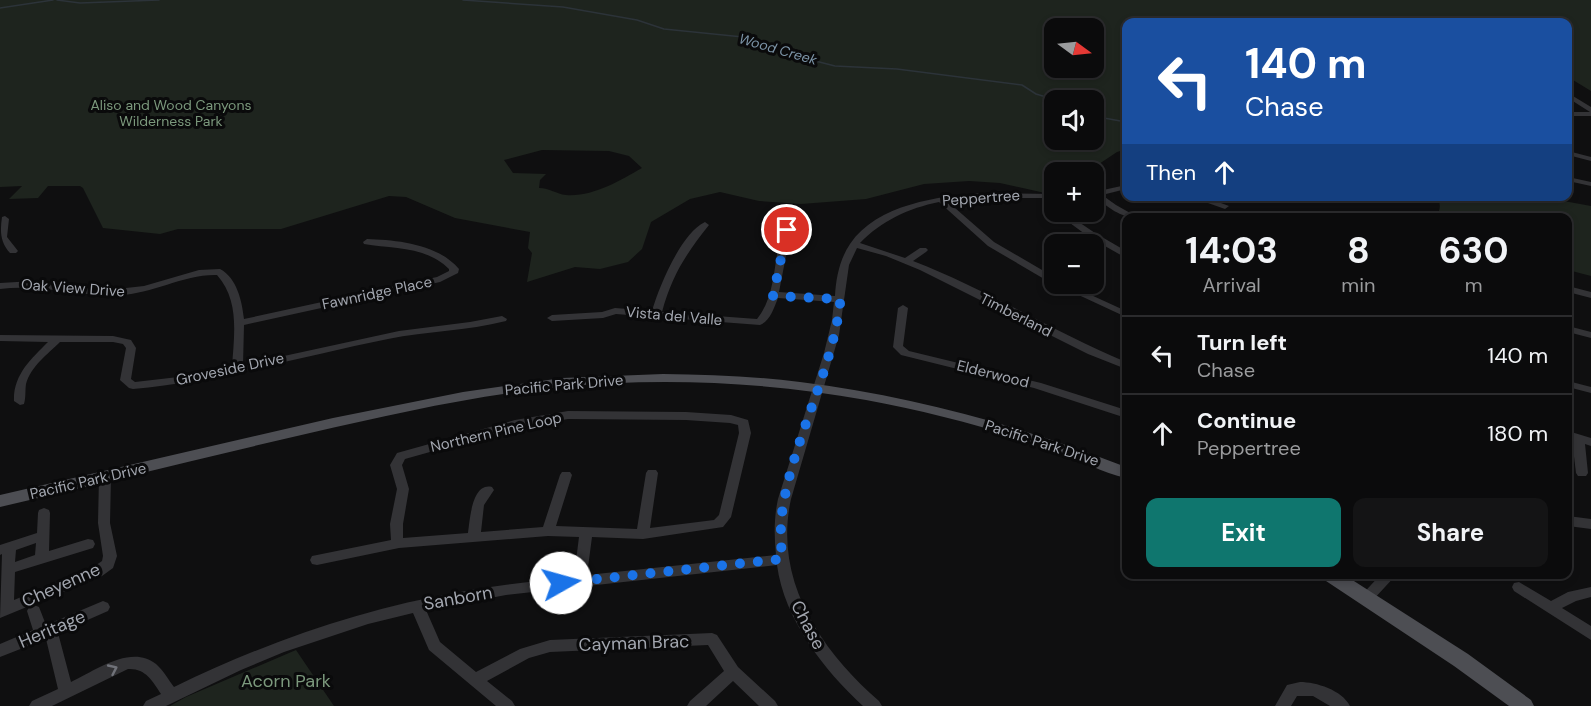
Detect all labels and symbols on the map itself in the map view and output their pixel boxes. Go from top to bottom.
north arrow [1044,18,1104,78]
water label: Wood Creek [737,29,820,69]
park label: Aliso and Wood Canyons Wilderness Park [91,96,251,130]
street label: Peppertree [941,185,1021,211]
pin [761,204,812,255]
street label: Fawnridge Place [320,272,434,314]
street label: Oak View Drive [20,274,126,302]
street label: Timberland [977,288,1055,342]
street label: Vista del Valle [625,302,723,330]
street label: Groveside Drive [174,348,286,390]
street label: Elderwood [955,355,1031,393]
street label: Pacific Park Drive [504,370,624,400]
street label: Northern Pine Loop [428,407,564,457]
street label: Pacific Park Drive [982,415,1102,471]
street label: Pacific Park Drive [28,458,148,504]
position arrow [529,551,593,615]
street label: Cheyenne [18,557,104,613]
street label: Sanborn [422,580,494,616]
street label: Chase [785,596,831,654]
street label: Heritage [15,604,89,654]
street label: Cayman Brac [578,629,690,657]
one-way arrow [106,665,117,677]
park label: Acorn Park [241,669,331,693]

